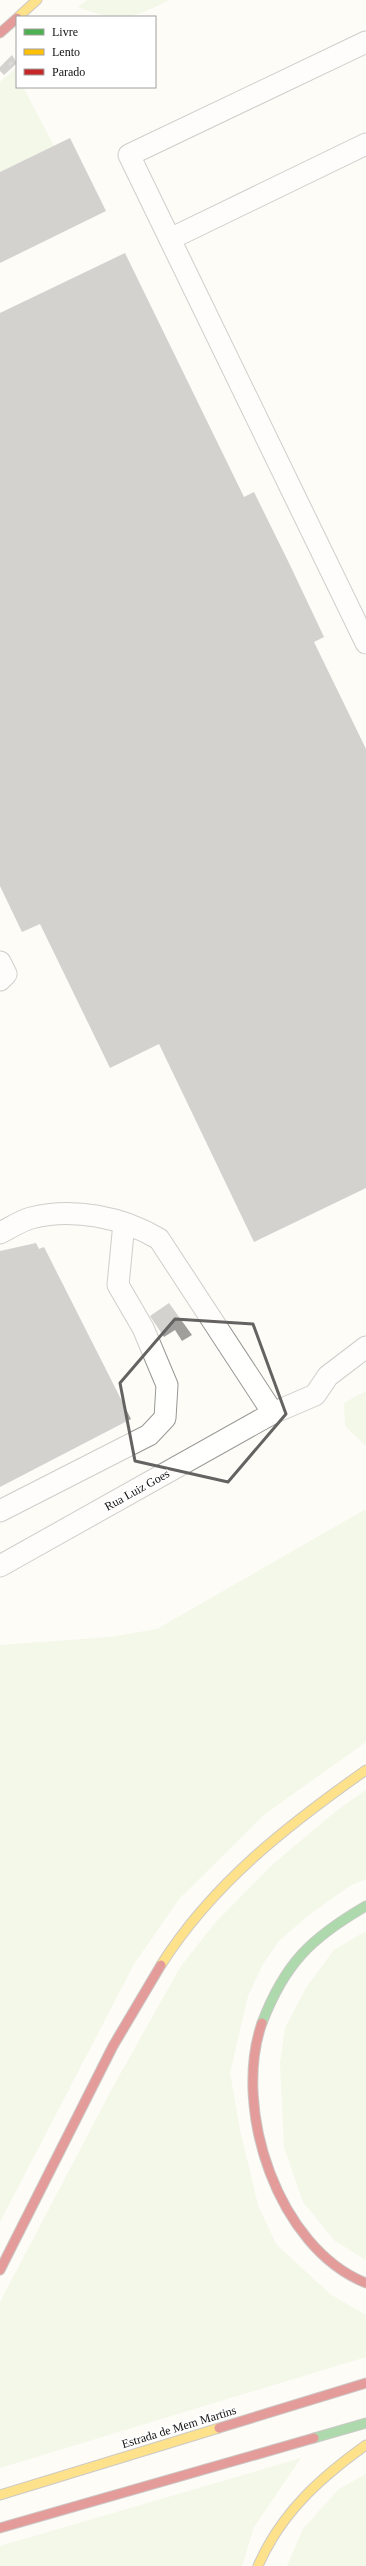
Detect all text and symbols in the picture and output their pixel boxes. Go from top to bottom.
legend [16,16,156,88]
text: Livre [52,25,78,39]
text: Lento [52,45,80,59]
text: Parado [52,65,85,79]
street label: Rua Luiz Goes [102,1466,172,1514]
street label: Estrada de Mem Martins [120,2403,238,2451]

